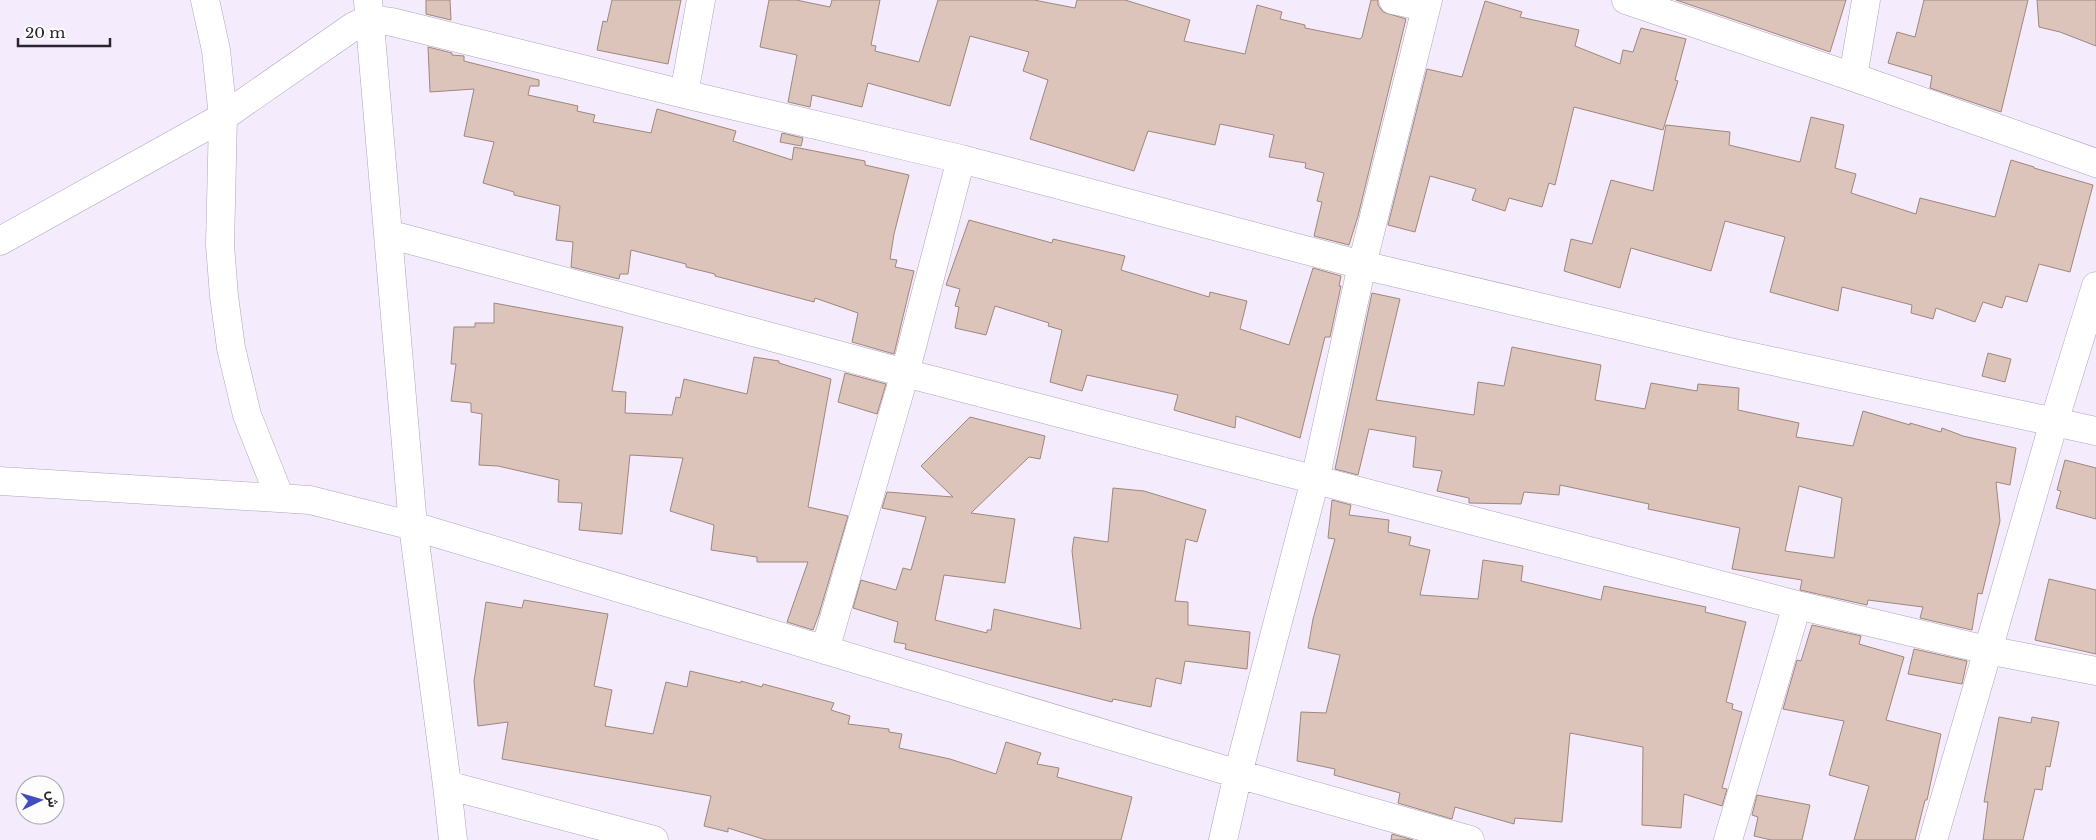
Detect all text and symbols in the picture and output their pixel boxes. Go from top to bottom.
scale bar [18,15,110,47]
text: 20 m [25,23,65,42]
north arrow [15,775,65,825]
text: ش [43,790,63,808]

